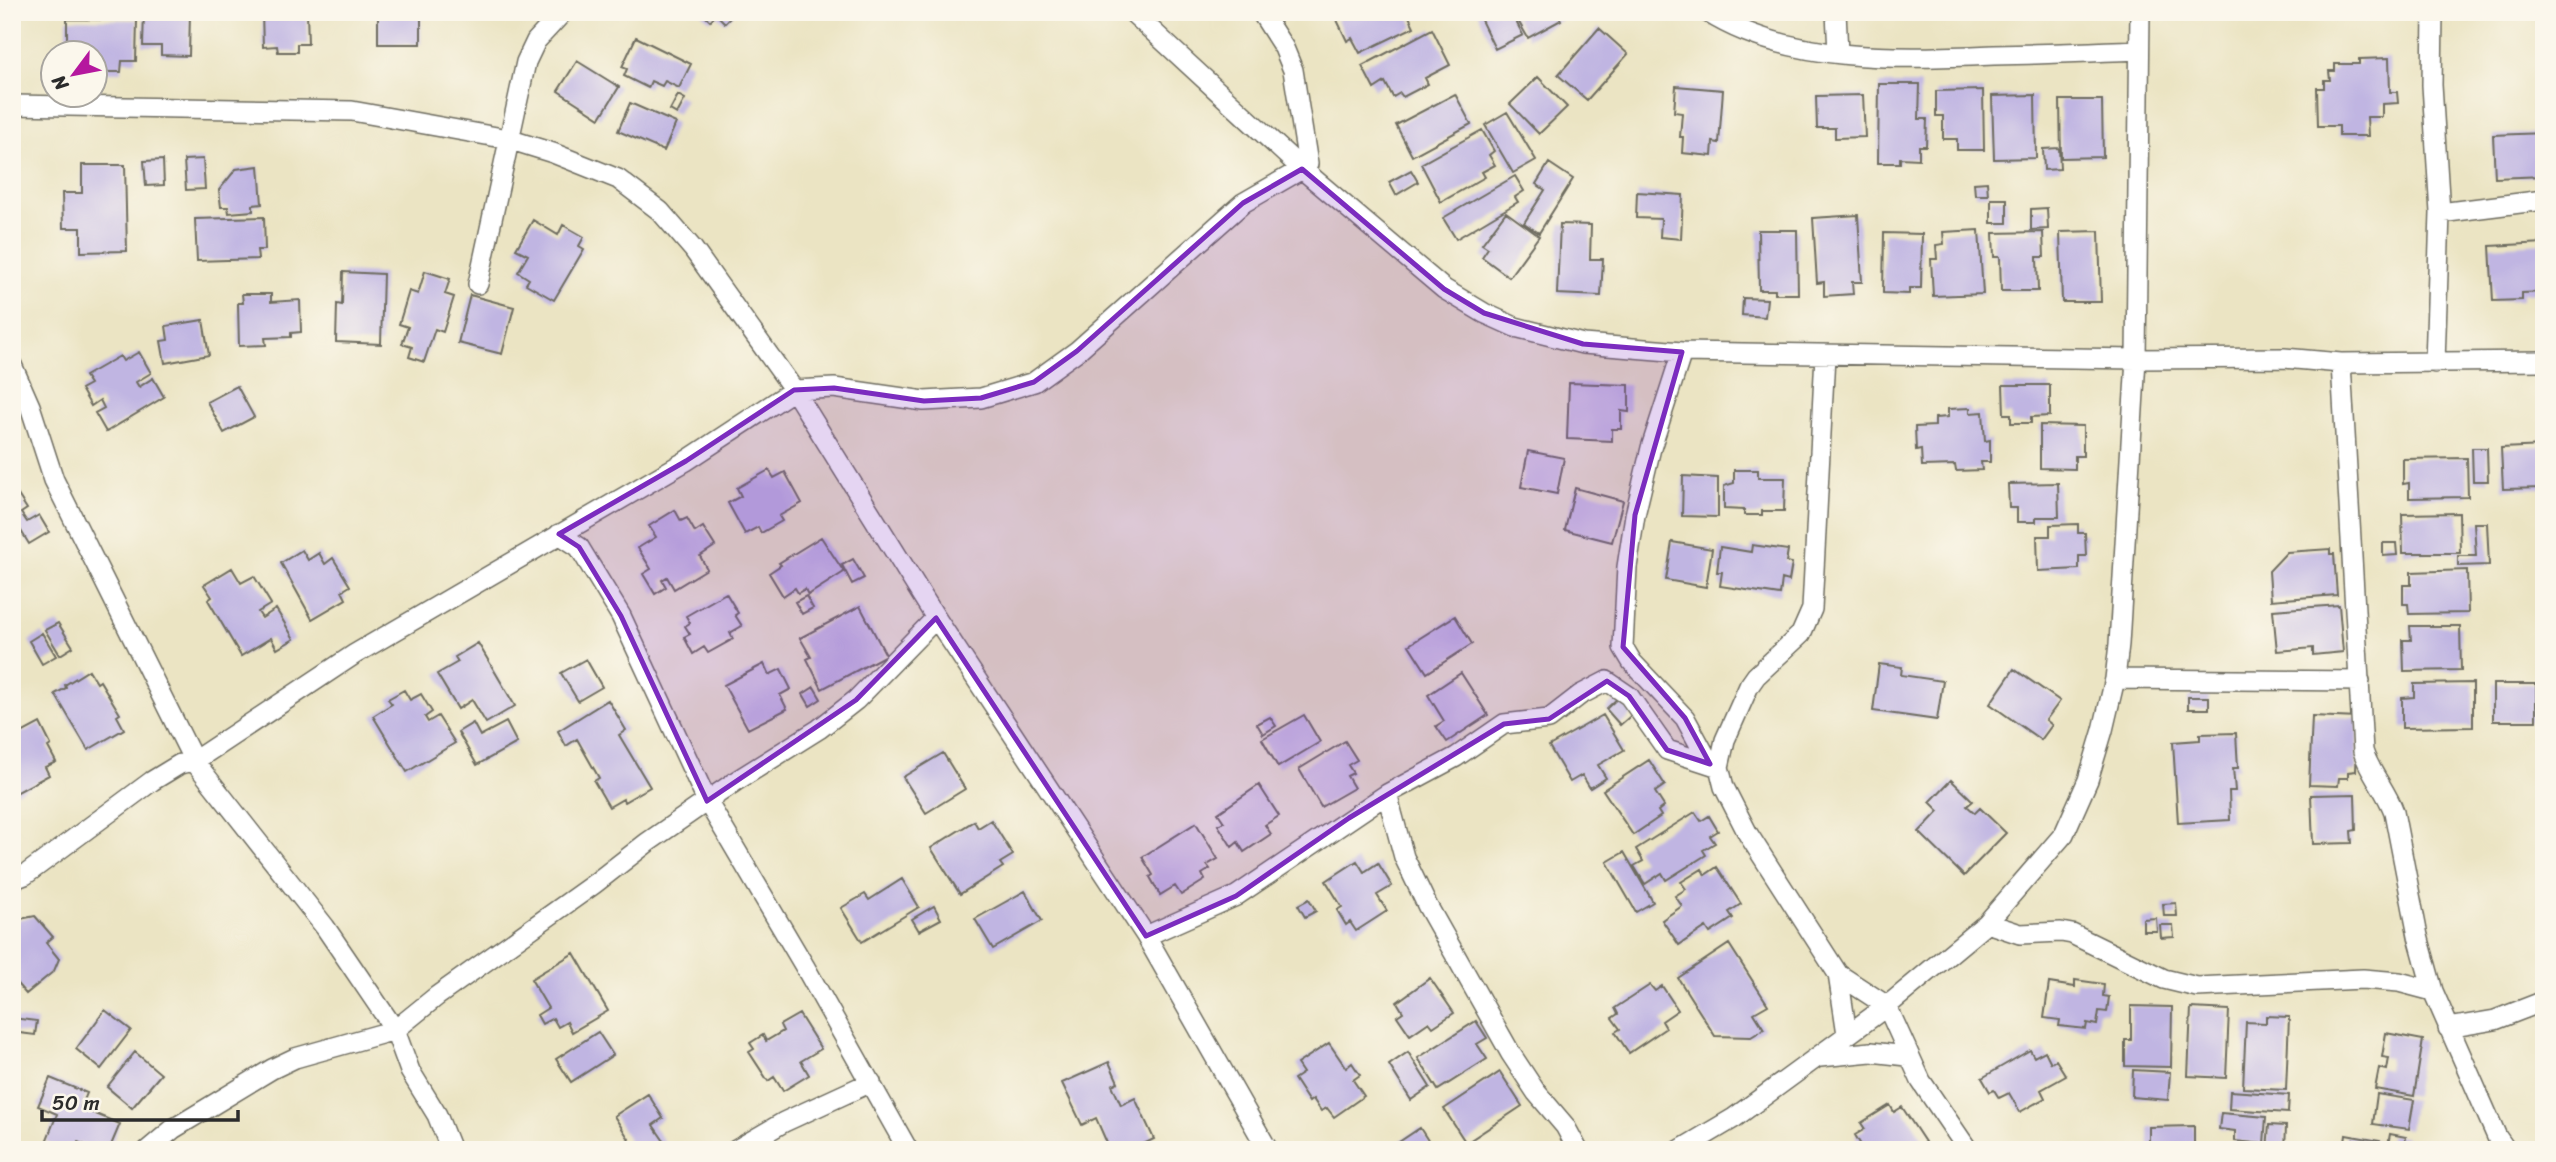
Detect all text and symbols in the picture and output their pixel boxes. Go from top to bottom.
north arrow [38,38,108,108]
text: N [42,68,78,98]
scale bar [42,1078,238,1122]
text: 50 m [52,1084,100,1122]

